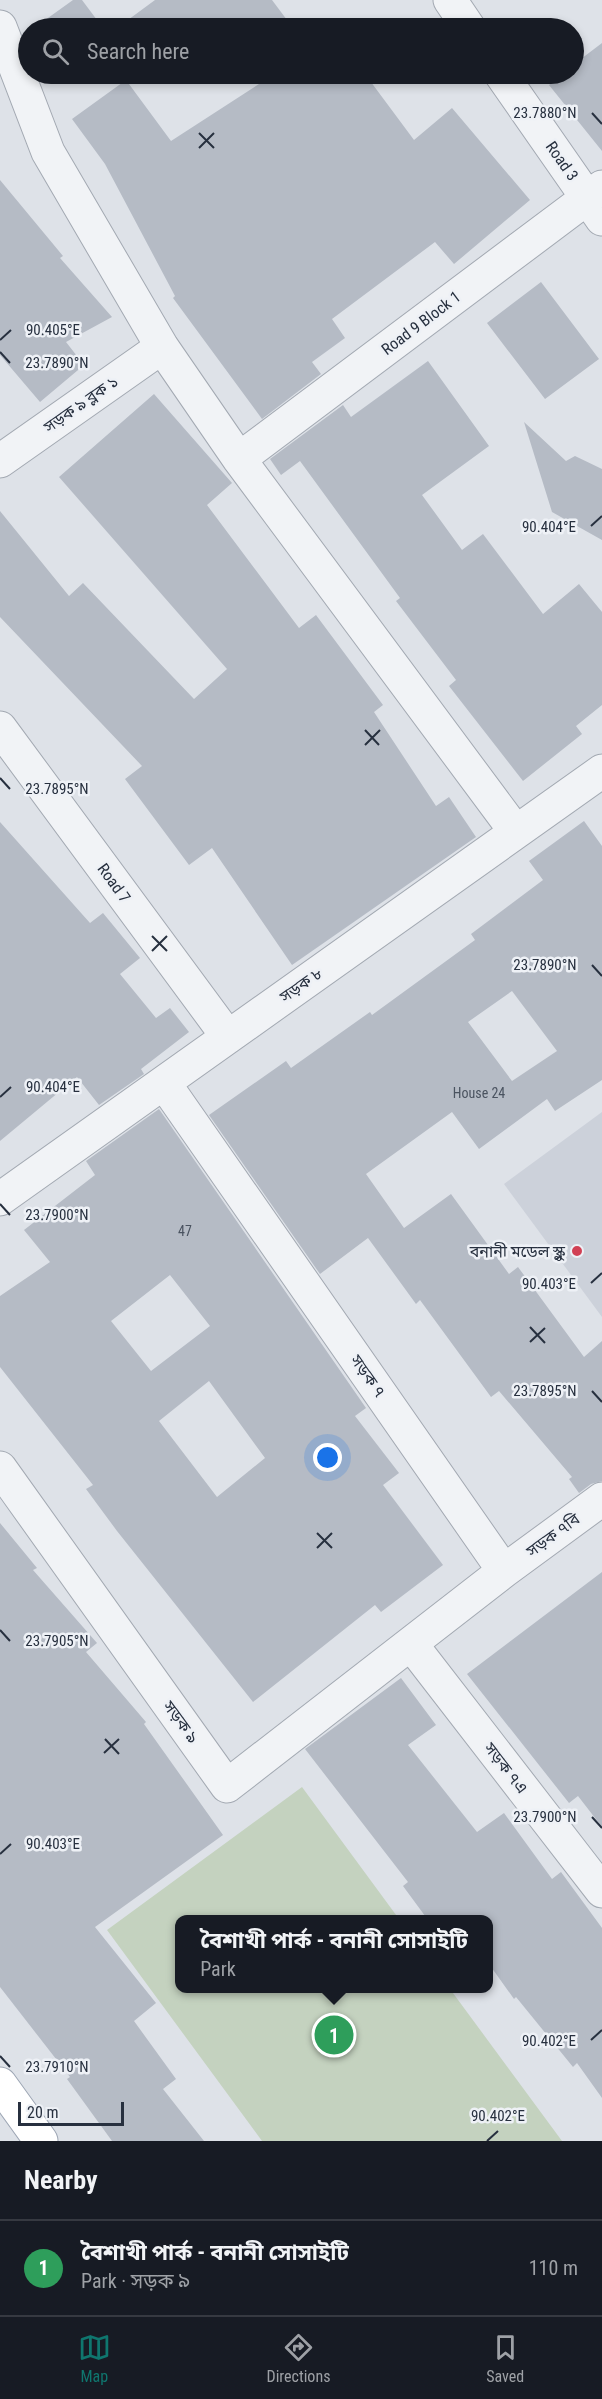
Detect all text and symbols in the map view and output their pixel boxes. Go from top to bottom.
search box [18,18,584,84]
icon: search [39,35,72,68]
text: Search here [87,39,189,64]
text: 23.7880°N [513,104,577,122]
street label: Road 3 [542,138,582,184]
street label: Road 9 Block 1 [378,287,464,359]
text: 90.405°E [26,321,80,339]
text: 23.7890°N [25,354,89,372]
street label: সড়ক ৯ ব্লক ১ [39,371,122,437]
text: 90.404°E [522,518,576,536]
text: 23.7895°N [25,780,89,798]
street label: Road 7 [93,860,135,906]
text: 23.7890°N [513,956,577,974]
street label: সড়ক ৮ [275,964,326,1007]
text: 90.404°E [26,1078,80,1096]
house number: House 24 [453,1085,505,1101]
text: 23.7900°N [25,1206,89,1224]
house number: 47 [178,1223,192,1239]
place label: বনানী মডেল স্কুল [469,1242,566,1261]
marker: বনানী মডেল স্কুল [570,1244,584,1258]
text: 90.403°E [522,1275,576,1293]
street label: সড়ক ৭ [346,1350,389,1401]
text: 23.7895°N [513,1382,577,1400]
your location [313,1443,342,1472]
street label: সড়ক ৭বি [522,1509,584,1561]
text: 23.7905°N [25,1632,89,1650]
street label: সড়ক ৯ [159,1696,203,1747]
street label: সড়ক ৭এ [480,1738,532,1797]
text: 23.7900°N [513,1808,577,1826]
text: 90.403°E [26,1835,80,1853]
popup [175,1915,493,1993]
text: বৈশাখী পার্ক - বনানী সোসাইটি [200,1928,468,1953]
text: Park [200,1957,236,1981]
pin: 1 [314,2012,354,2058]
text: 90.402°E [522,2032,576,2050]
text: 23.7910°N [25,2058,89,2076]
scale bar [18,2099,124,2126]
text: 20 m [27,2103,59,2122]
text: 90.402°E [471,2107,525,2125]
text: Nearby [24,2165,98,2195]
text: বৈশাখী পার্ক - বনানী সোসাইটি [81,2240,349,2265]
text: 1 [38,2256,49,2280]
text: 110 m [529,2256,578,2280]
text: Park · সড়ক ৯ [81,2269,190,2293]
tab: Map [78,2331,111,2386]
tab: Directions [267,2331,330,2386]
tab: Saved [486,2331,524,2386]

